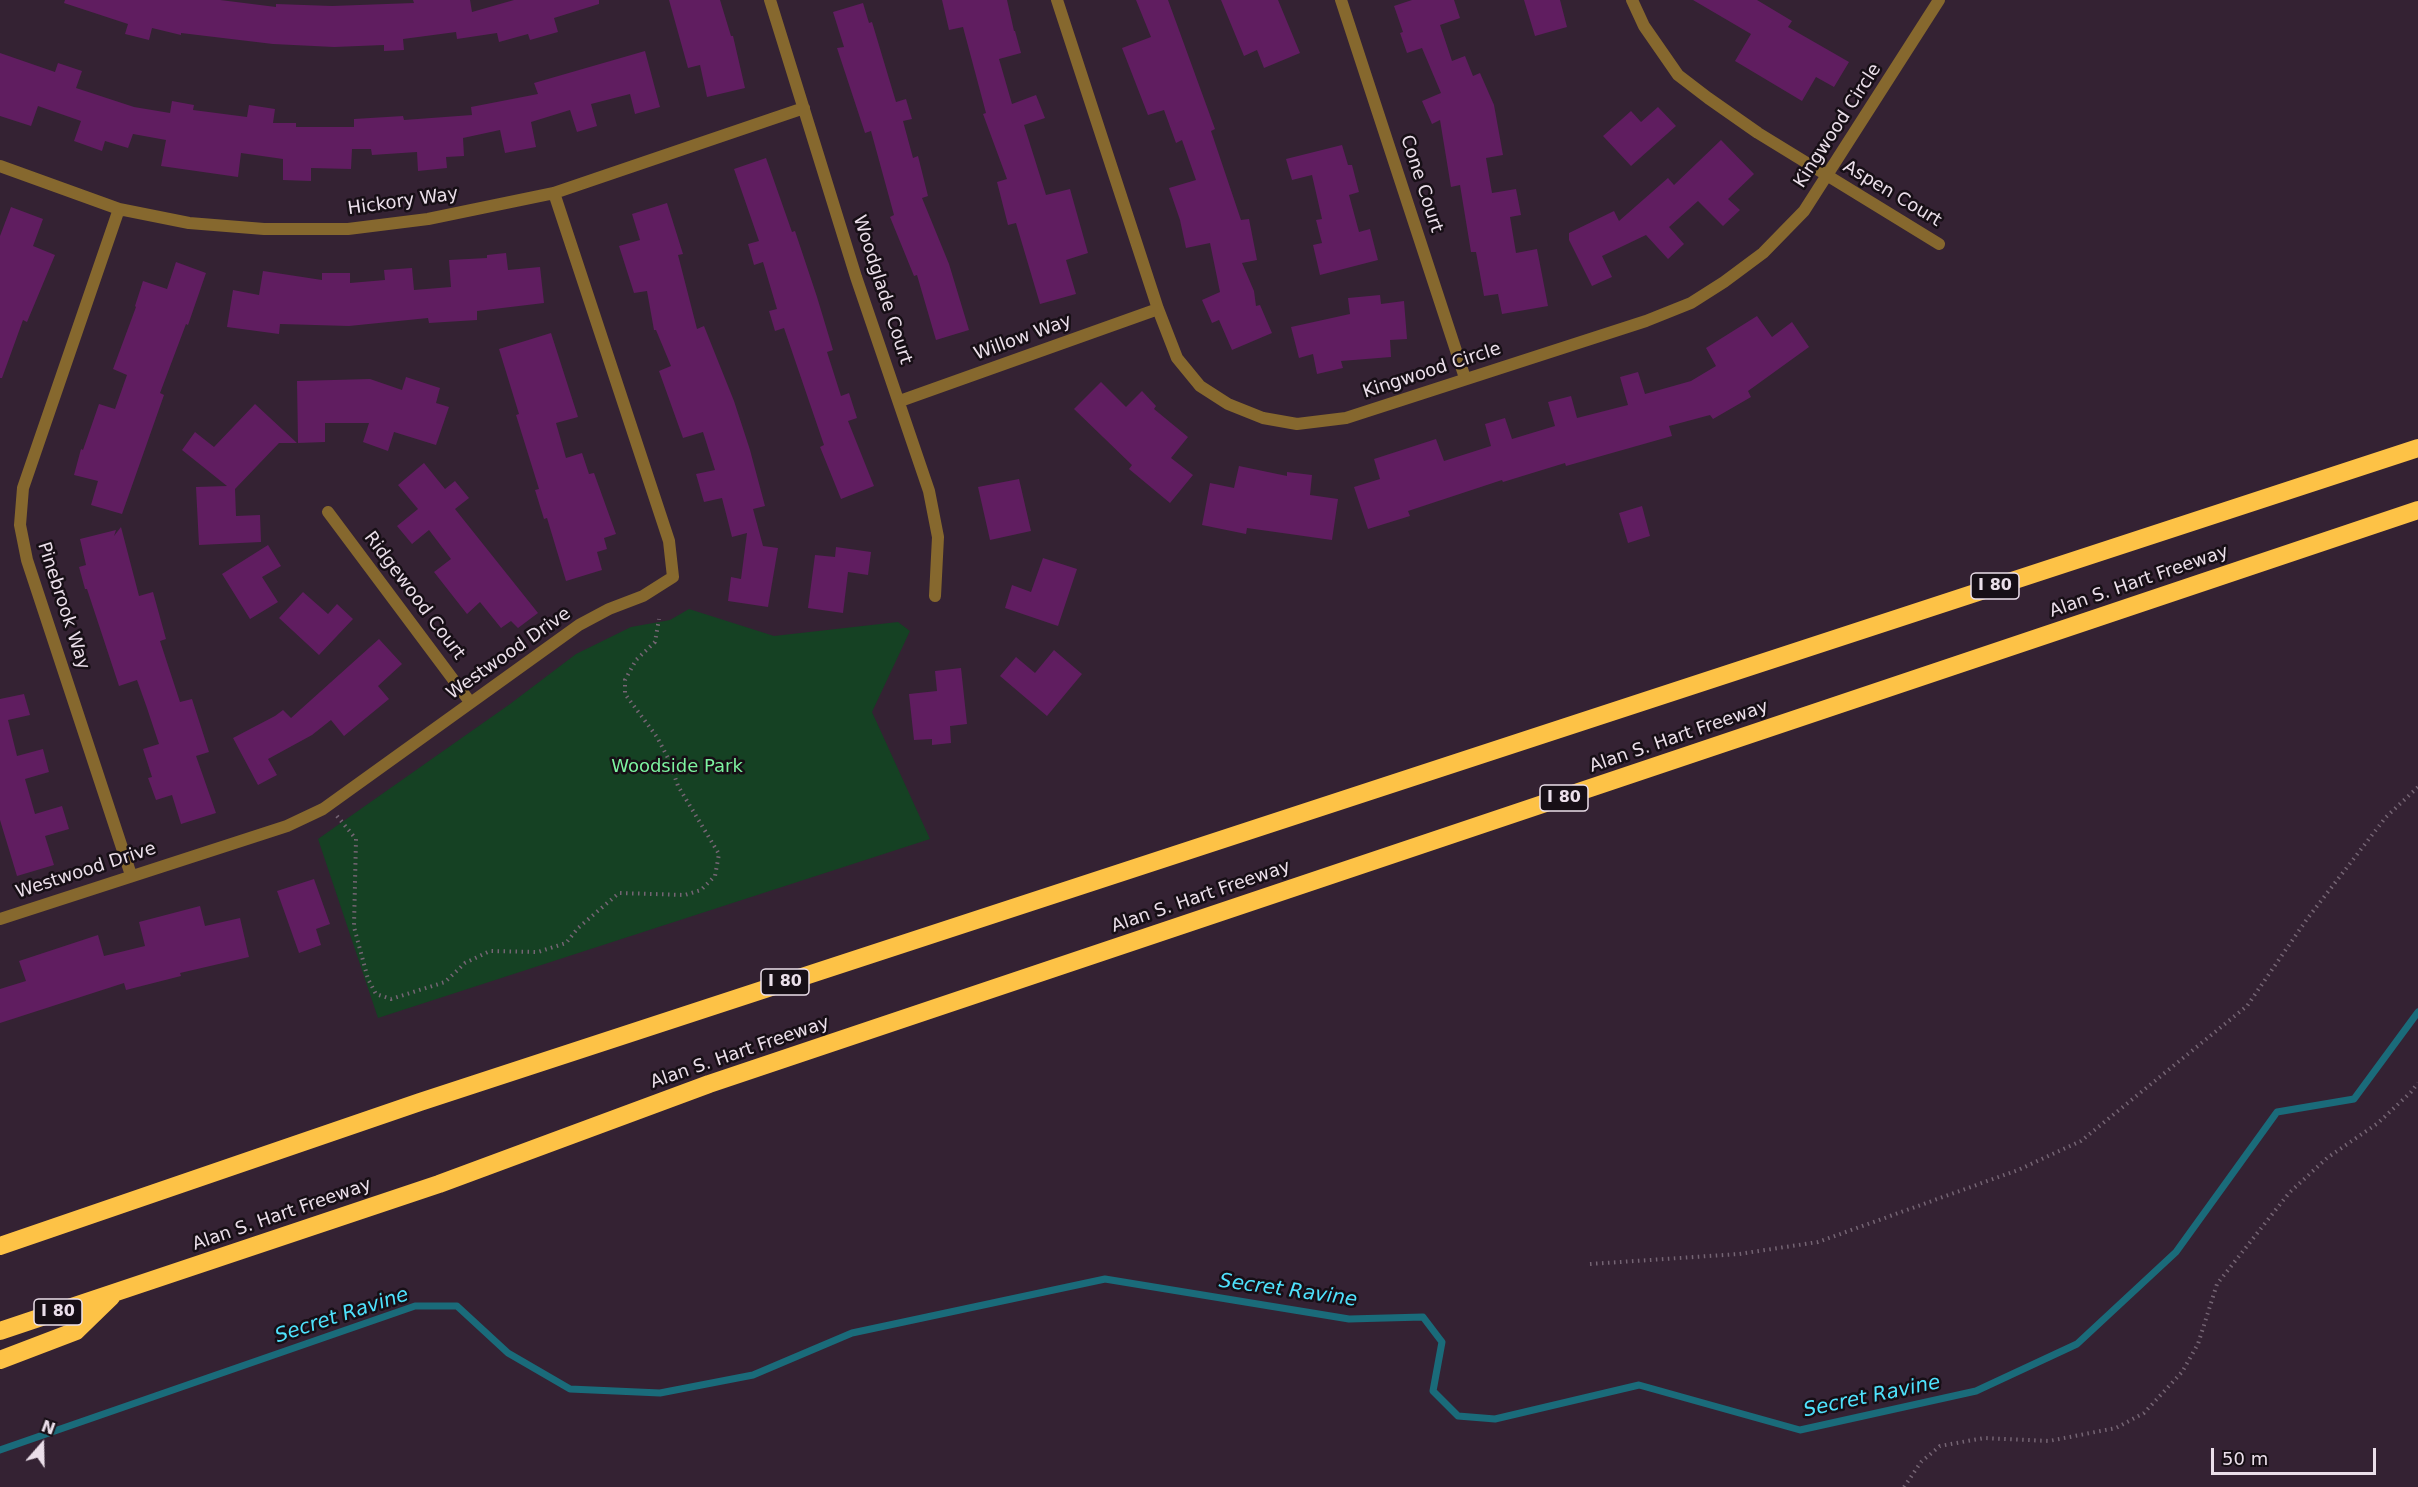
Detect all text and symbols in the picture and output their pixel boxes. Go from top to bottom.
street label: Kingwood Circle [1790,60,1886,192]
street label: Cone Court [1395,133,1447,235]
street label: Aspen Court [1839,156,1945,232]
street label: Hickory Way [346,184,460,220]
street label: Woodglade Court [848,213,916,367]
street label: Willow Way [971,310,1075,366]
street label: Kingwood Circle [1360,338,1504,404]
street label: Ridgewood Court [359,528,469,664]
street label: Pinebrook Way [32,539,94,673]
street label: Alan S. Hart Freeway [2047,541,2231,623]
road number: I 80 [1971,573,2019,599]
street label: Westwood Drive [443,603,575,705]
street label: Alan S. Hart Freeway [1587,696,1771,778]
park label: Woodside Park [611,756,743,778]
road number: I 80 [1540,785,1588,811]
street label: Westwood Drive [13,838,159,904]
street label: Alan S. Hart Freeway [1109,856,1293,938]
road number: I 80 [761,969,809,995]
street label: Alan S. Hart Freeway [648,1012,832,1094]
street label: Alan S. Hart Freeway [190,1174,374,1256]
water label: Secret Ravine [1217,1269,1359,1313]
water label: Secret Ravine [272,1283,412,1349]
road number: I 80 [34,1299,82,1325]
water label: Secret Ravine [1801,1371,1943,1423]
north arrow [12,1415,72,1475]
text: N [39,1416,58,1439]
scale bar [2214,1436,2379,1474]
text: 50 m [2222,1448,2268,1469]

